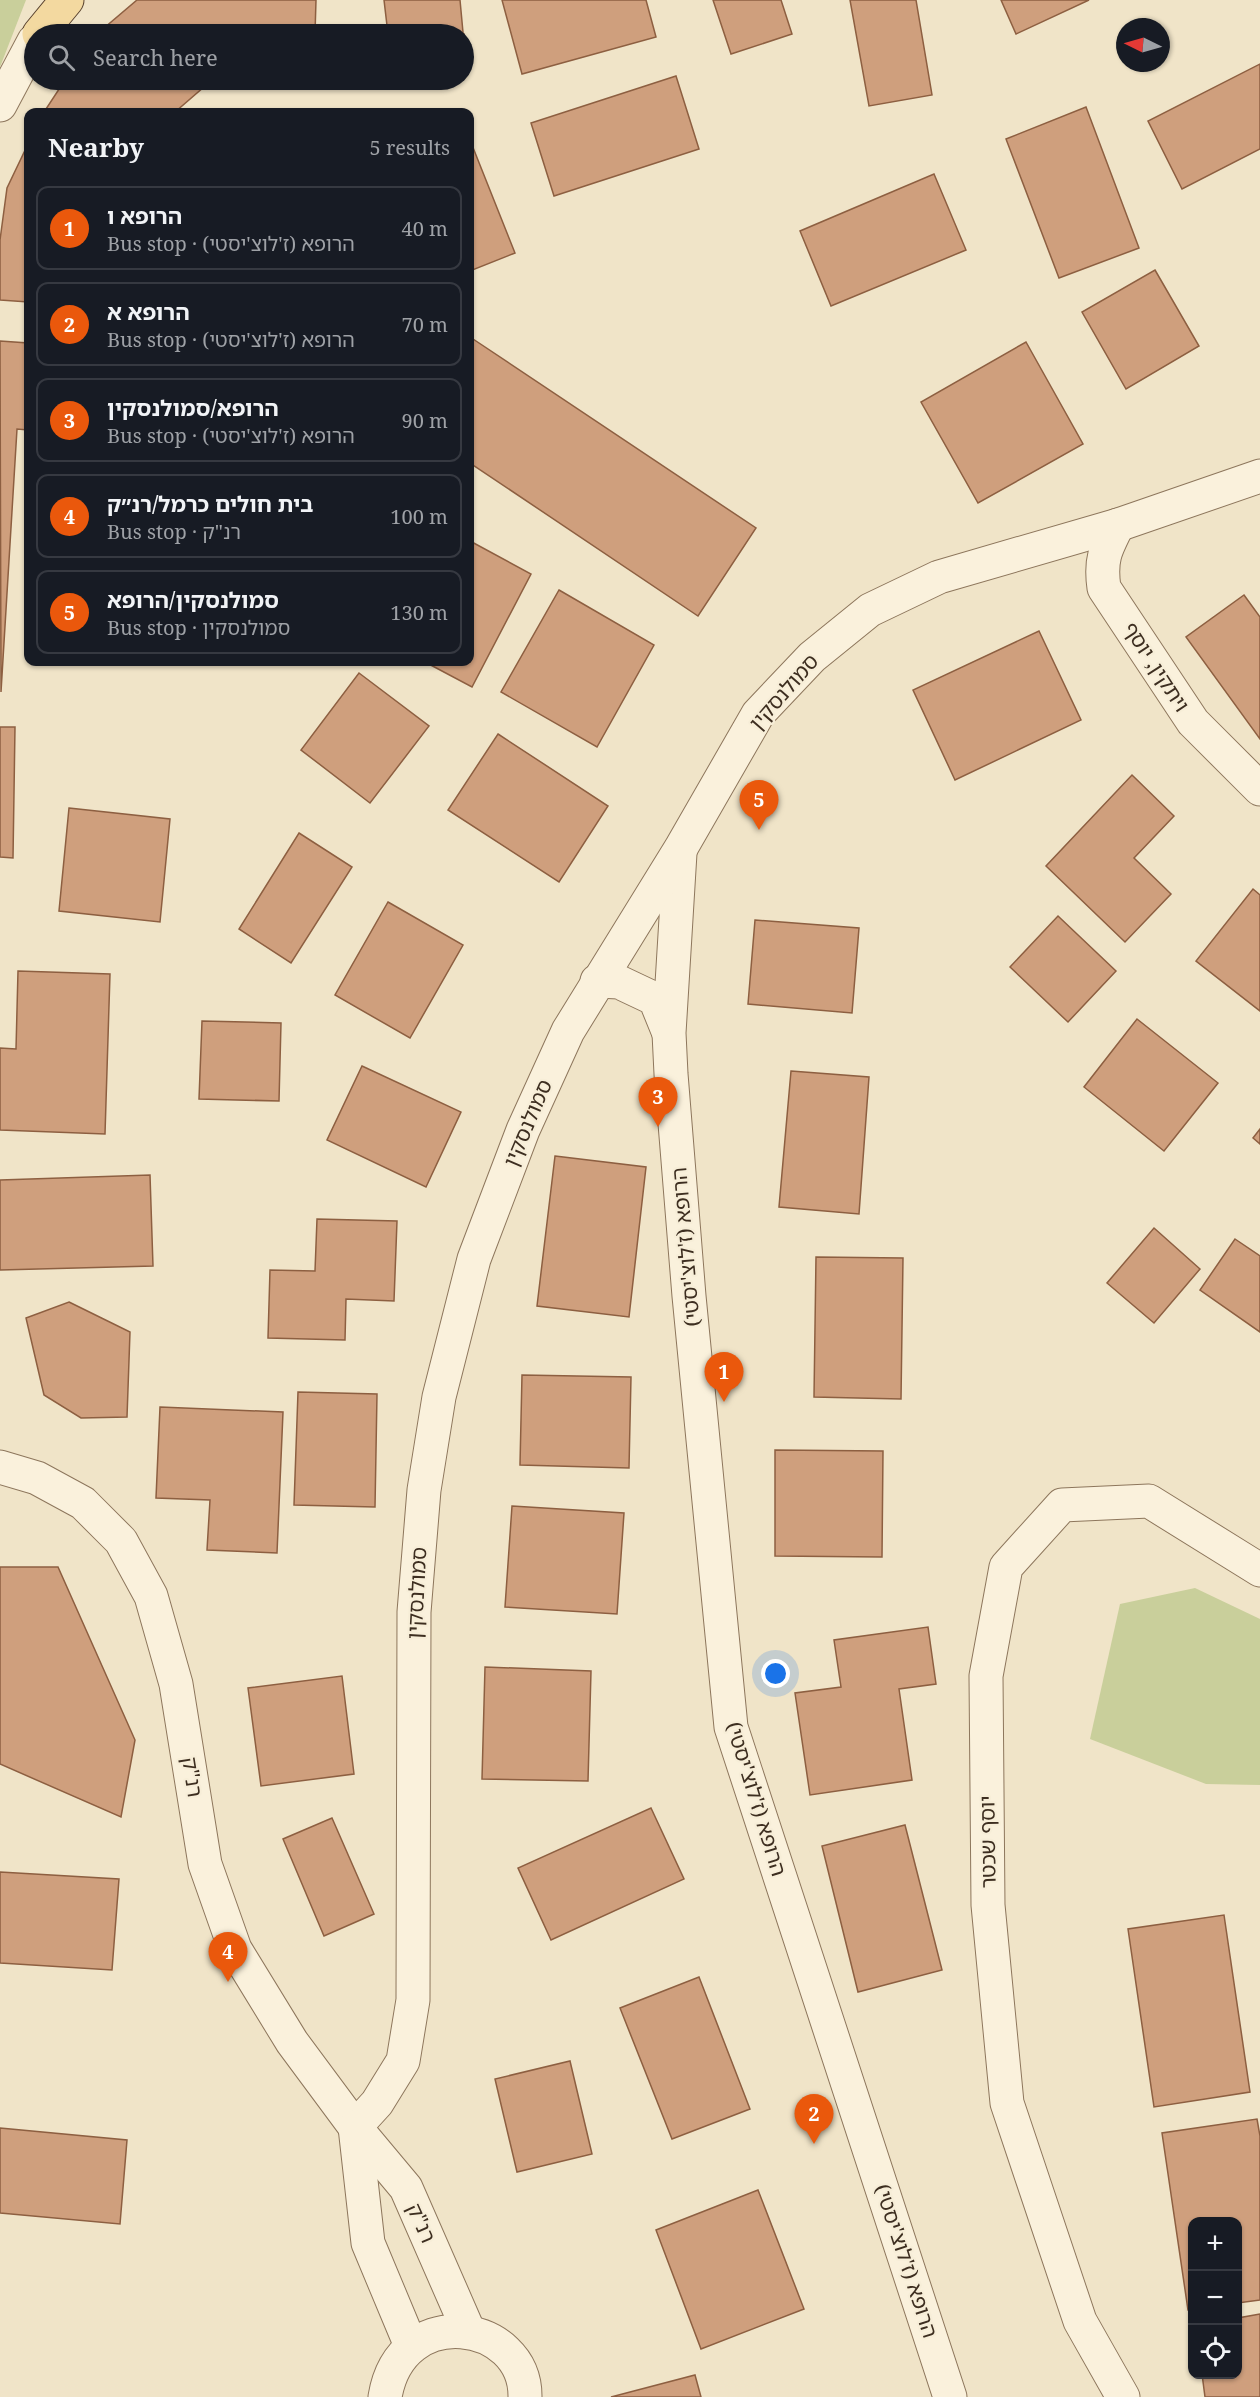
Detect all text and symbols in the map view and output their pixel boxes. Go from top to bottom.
north arrow [1116,18,1170,72]
search box [24,24,474,90]
icon: search [45,41,78,74]
text: Search here [93,42,218,72]
text: Nearby [48,129,144,165]
text: 5 results [370,134,450,161]
text: הרופא ו [107,200,182,230]
text: 1 [64,215,75,242]
text: 40 m [402,215,448,242]
text: Bus stop · הרופא (ז'לוצ'יסטי) [107,230,355,257]
text: הרופא א [107,296,190,326]
text: 2 [64,311,75,338]
text: 70 m [402,311,448,338]
text: Bus stop · הרופא (ז'לוצ'יסטי) [107,326,355,353]
text: הרופא/סמולנסקין [107,392,279,422]
text: 3 [64,407,75,434]
text: 90 m [402,407,448,434]
text: Bus stop · הרופא (ז'לוצ'יסטי) [107,422,355,449]
text: בית חולים כרמל/רנ״ק [107,488,313,518]
text: 4 [64,503,75,530]
text: 100 m [390,503,448,530]
text: Bus stop · רנ"ק [107,518,241,545]
text: סמולנסקין/הרופא [107,584,279,614]
text: 5 [64,599,75,626]
text: 130 m [390,599,448,626]
text: Bus stop · סמולנסקין [107,614,290,641]
street label: ויתקין, יוסף [1117,616,1196,717]
street label: סמולנסקין [742,647,824,735]
pin: 5 [740,780,778,830]
street label: סמולנסקין [496,1075,558,1171]
pin: 3 [638,1078,678,1127]
street label: הרופא (ז'לוצ'יסטי) [664,1166,706,1328]
pin: 1 [704,1352,744,1402]
street label: סמולנסקין [400,1546,432,1640]
your location [761,1659,790,1688]
street label: הרופא (ז'לוצ'יסטי) [720,1718,794,1879]
street label: רנ"ק [176,1755,210,1799]
street label: יוסף שכטר [972,1795,1002,1889]
pin: 4 [208,1932,248,1982]
pin: 2 [794,2094,834,2144]
street label: הרופא (ז'לוצ'יסטי) [869,2180,945,2341]
street label: רנ"ק [401,2198,443,2247]
map controls [1188,2217,1242,2379]
button: + [1188,2217,1242,2271]
button: − [1188,2271,1242,2325]
button: locate [1188,2325,1242,2379]

